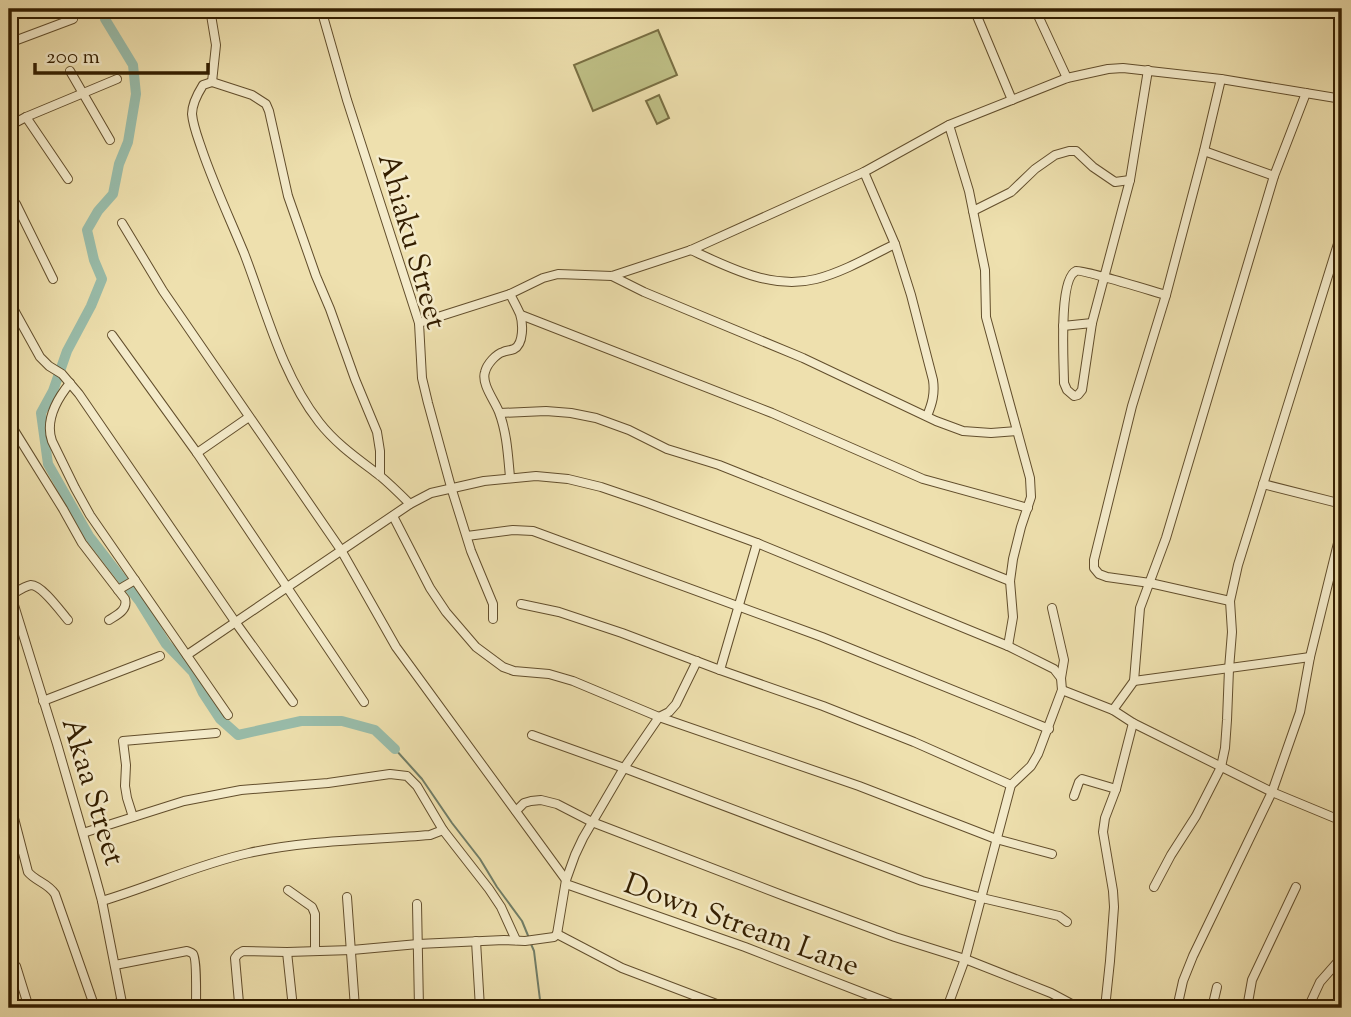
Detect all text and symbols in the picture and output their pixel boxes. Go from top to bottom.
scale bar [35,32,208,76]
text: 200 m [46,43,100,73]
street label: Ahiaku Street [365,149,456,335]
street label: Akaa Street [49,713,134,871]
street label: Down Stream Lane [617,864,865,989]

